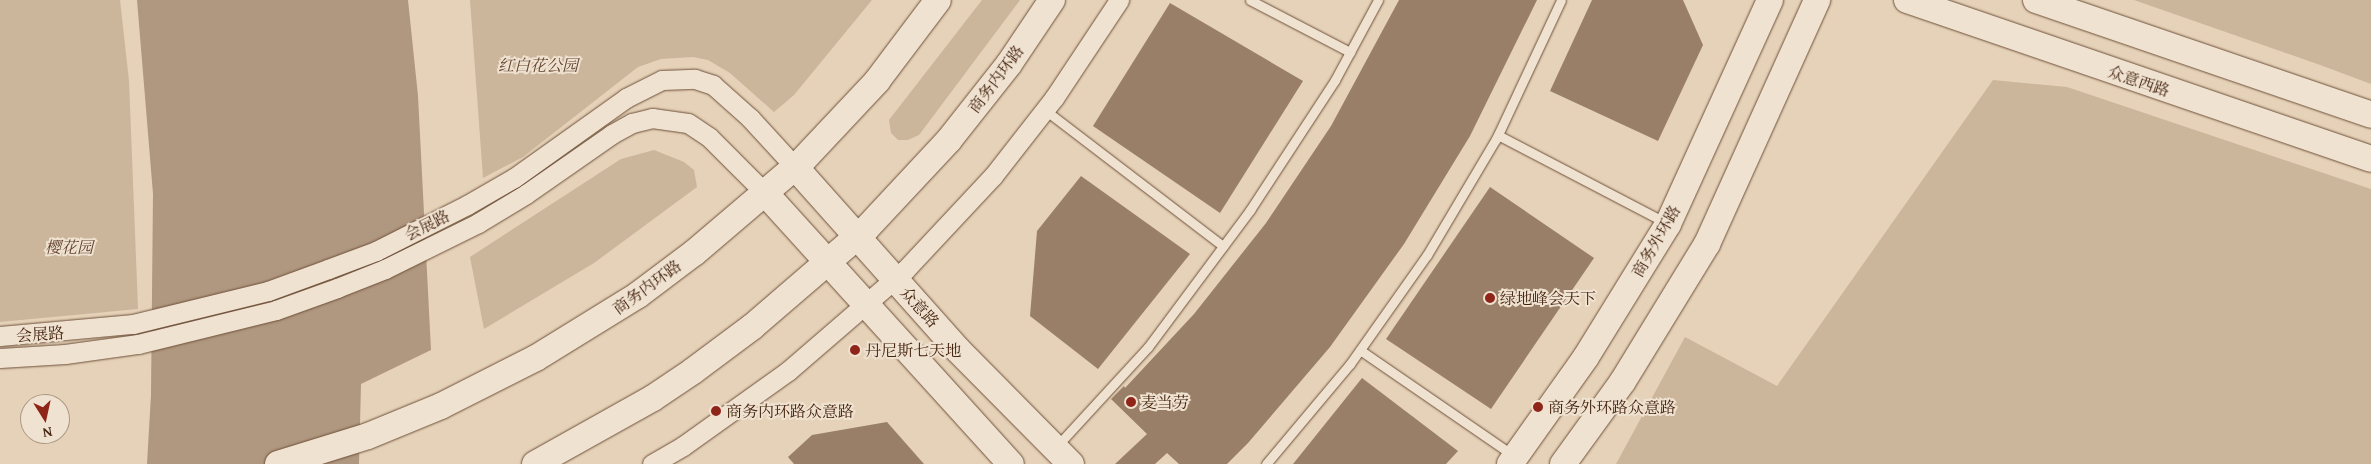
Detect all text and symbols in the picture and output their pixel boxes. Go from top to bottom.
street label: 商务内环路 [964,41,1028,117]
park label: 红白花公园 [498,55,578,75]
street label: 众意西路 [2106,62,2172,100]
street label: 商务外环路 [1628,202,1684,280]
street label: 会展路 [401,206,453,244]
park label: 樱花园 [45,237,93,257]
street label: 商务内环路 [609,256,685,318]
street label: 众意路 [897,283,943,331]
place label: 绿地峰会天下 [1500,288,1596,308]
marker: 绿地峰会天下 [1484,292,1496,304]
street label: 会展路 [15,323,65,345]
place label: 丹尼斯七天地 [865,340,961,360]
marker: 丹尼斯七天地 [849,344,861,356]
place label: 麦当劳 [1141,392,1189,412]
north arrow [20,394,70,444]
marker: 麦当劳 [1125,396,1137,408]
place label: 商务外环路众意路 [1548,397,1676,417]
place label: 商务内环路众意路 [726,401,854,421]
marker: 商务外环路众意路 [1532,401,1544,413]
marker: 商务内环路众意路 [710,405,722,417]
text: N [41,422,54,443]

